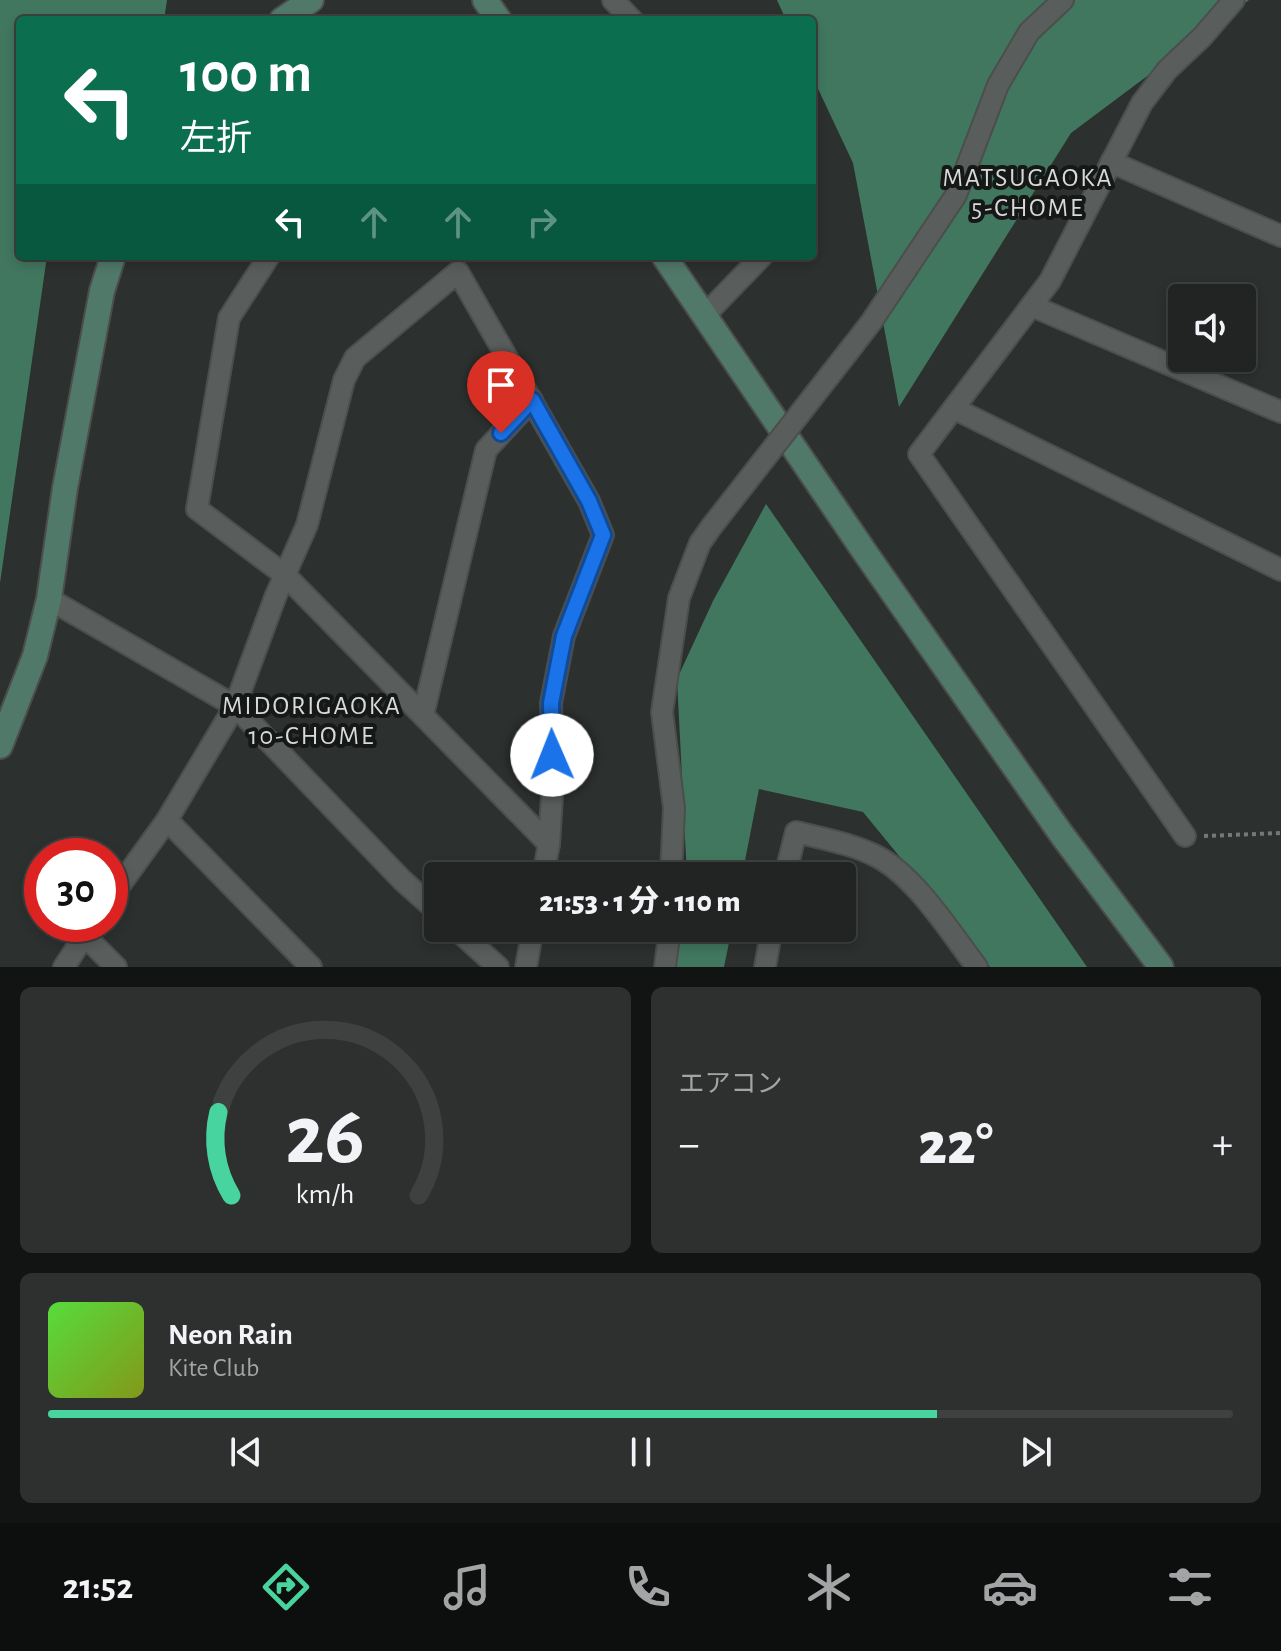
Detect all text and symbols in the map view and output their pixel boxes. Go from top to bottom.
text: 100 m [180,46,312,102]
icon: left [48,48,152,152]
text: 左折 [180,121,252,157]
district label: MATSUGAOKA 5-CHOME [942,165,1114,221]
icon: left [268,200,312,244]
icon: ahead [352,200,396,244]
icon: ahead [436,200,480,244]
icon: right [520,200,564,244]
map controls [1168,284,1256,372]
button: sound [1168,284,1256,372]
pin [467,351,535,433]
icon: arrive [479,363,523,407]
district label: MIDORIGAOKA 10-CHOME [222,693,402,749]
position arrow [510,713,594,797]
speed limit sign: 30 [24,838,128,942]
text: 21:53 · 1 分 · 110 m [539,887,741,917]
text: エアコン [679,1071,783,1097]
text: 26 [286,1095,365,1179]
text: 22° [918,1115,993,1175]
text: − [679,1123,700,1167]
text: + [1212,1123,1233,1167]
text: km/h [296,1180,355,1209]
text: Neon Rain [168,1320,293,1350]
text: Kite Club [168,1355,259,1381]
icon: previous [224,1430,268,1474]
icon: pause [619,1430,663,1474]
icon: next [1014,1430,1058,1474]
icon: directions [258,1559,314,1615]
icon: music [439,1559,495,1615]
icon: phone [620,1559,676,1615]
icon: climate [801,1559,857,1615]
icon: car [982,1559,1038,1615]
icon: filters [1162,1559,1218,1615]
text: 21:52 [62,1569,133,1605]

